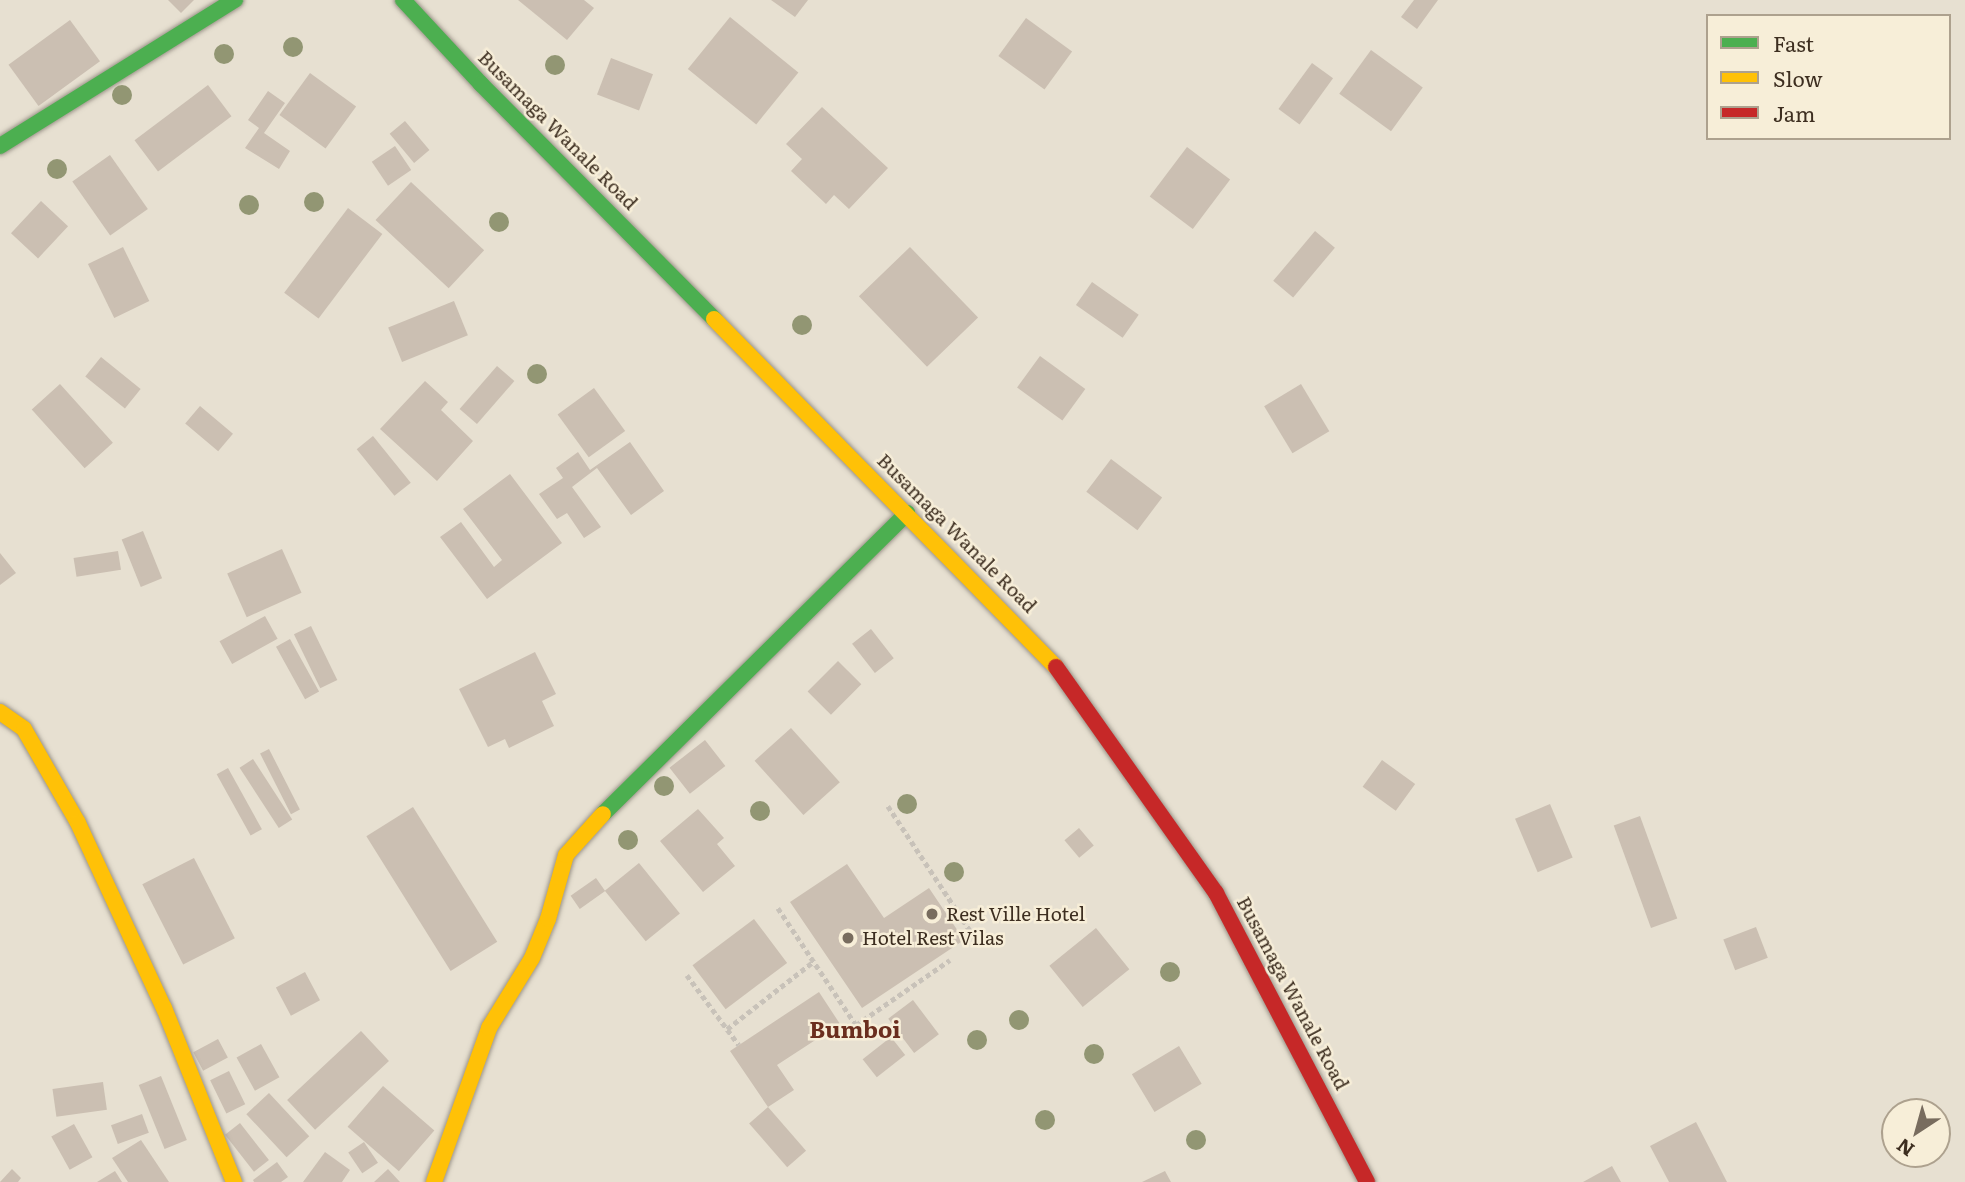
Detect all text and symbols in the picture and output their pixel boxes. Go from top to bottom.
legend [1706,14,1951,140]
text: Fast [1773,27,1814,58]
street label: Busamaga Wanale Road [474,46,642,214]
text: Slow [1773,62,1823,93]
text: Jam [1773,97,1815,128]
street label: Busamaga Wanale Road [873,449,1041,617]
street label: Busamaga Wanale Road [1232,892,1354,1094]
place label: Rest Ville Hotel [946,903,1085,925]
marker: Rest Ville Hotel [924,906,940,922]
place label: Hotel Rest Vilas [862,927,1004,949]
marker: Hotel Rest Vilas [840,930,856,946]
district label: Bumboi [809,1014,901,1042]
north arrow [1881,1098,1951,1168]
text: N [1890,1132,1920,1164]

